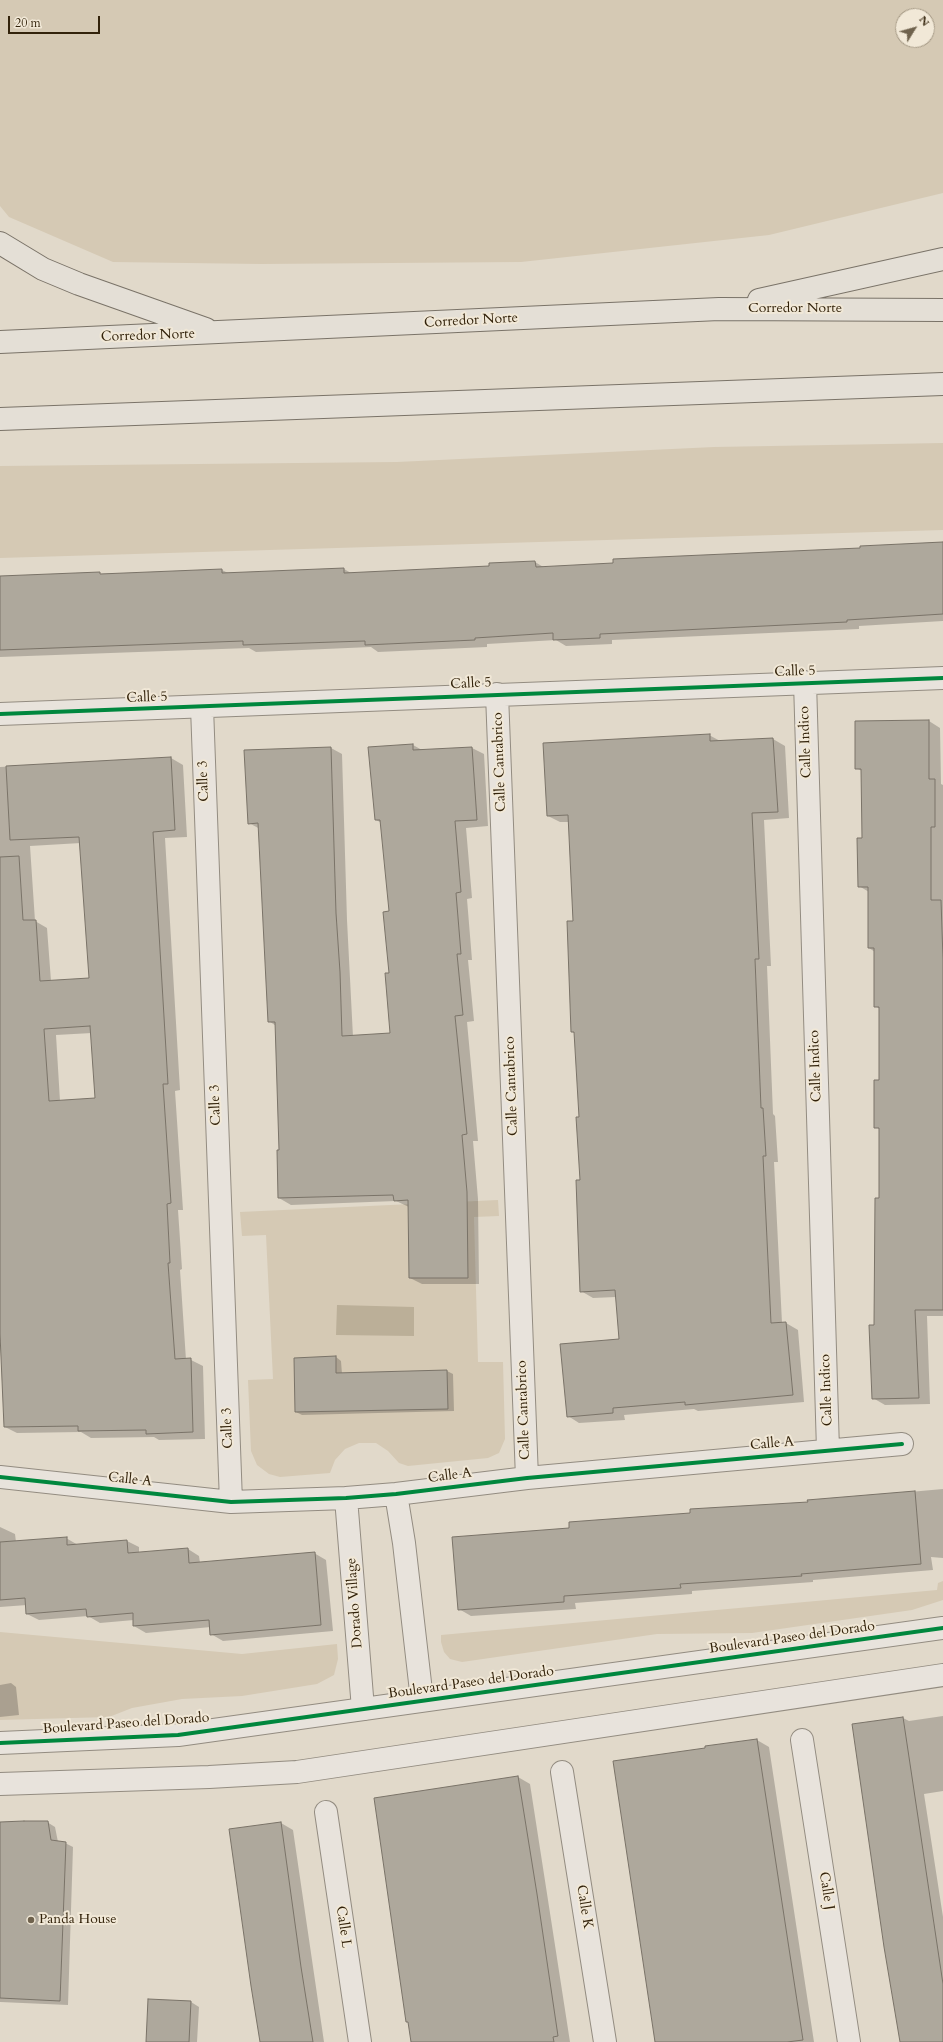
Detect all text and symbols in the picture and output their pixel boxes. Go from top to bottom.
scale bar [10,8,102,34]
north arrow [895,8,935,48]
text: N [915,13,933,29]
text: 20 m [15,15,41,31]
street label: Corredor Norte [748,301,842,317]
street label: Corredor Norte [424,310,518,332]
street label: Corredor Norte [101,326,195,346]
street label: Calle 5 [774,663,816,681]
street label: Calle 5 [450,675,492,693]
street label: Calle 5 [126,689,168,707]
street label: Calle Indico [796,706,816,778]
street label: Calle Cantabrico [490,712,510,812]
street label: Calle 3 [195,760,213,802]
street label: Calle Indico [806,1030,826,1102]
street label: Calle Cantabrico [502,1036,522,1136]
street label: Calle 3 [207,1084,225,1126]
street label: Calle Indico [817,1354,837,1426]
street label: Calle Cantabrico [514,1360,534,1460]
street label: Calle 3 [219,1407,237,1449]
street label: Calle A [749,1434,795,1454]
street label: Calle A [427,1465,473,1487]
street label: Calle A [107,1469,153,1491]
street label: Dorado Village [343,1557,367,1649]
street label: Boulevard Paseo del Dorado [708,1618,876,1658]
street label: Boulevard Paseo del Dorado [387,1663,555,1703]
street label: Boulevard Paseo del Dorado [42,1710,210,1738]
street label: Calle J [815,1871,837,1911]
street label: Calle K [572,1884,596,1930]
street label: Calle L [332,1905,354,1949]
place label: Panda House [39,1912,117,1928]
marker: Panda House [26,1915,36,1925]

